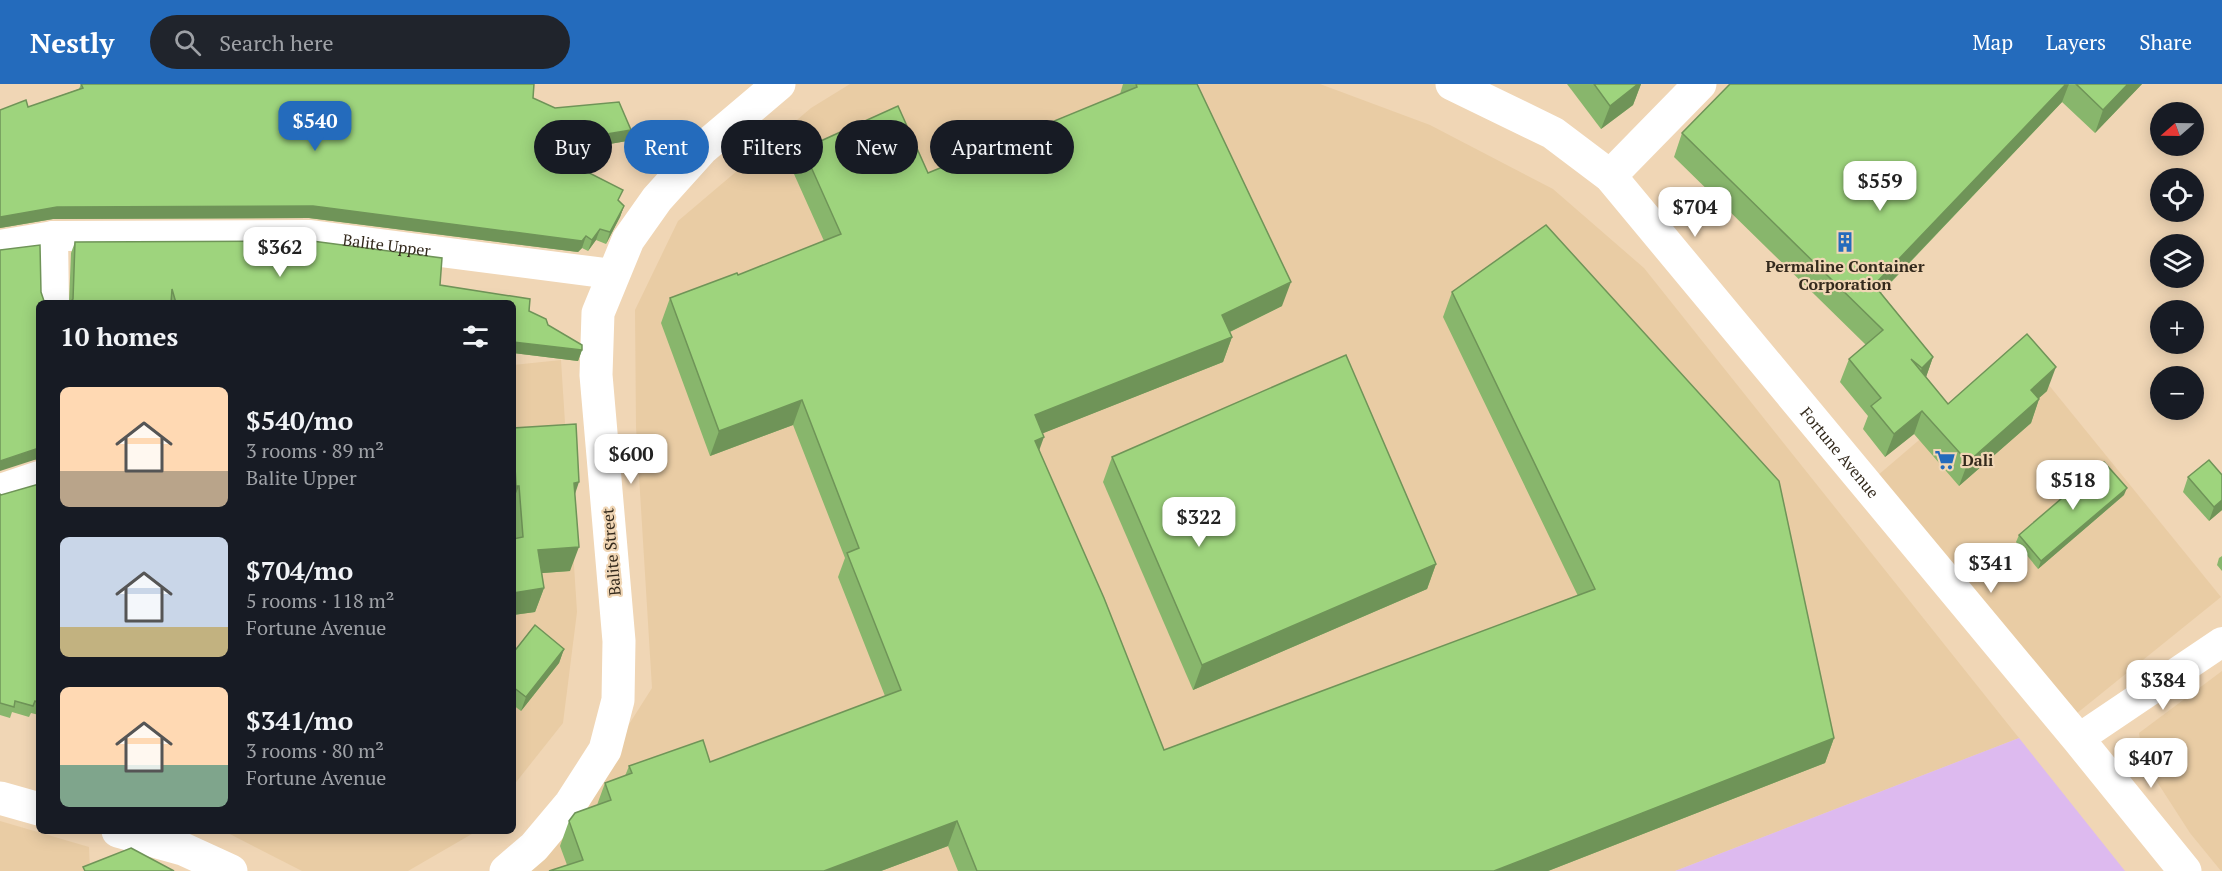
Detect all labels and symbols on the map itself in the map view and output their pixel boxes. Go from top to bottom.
pin: $540 [279,101,351,152]
north arrow [2150,102,2204,156]
pin: $559 [1844,161,1916,212]
pin: $704 [1659,187,1731,238]
pin: $362 [244,227,316,278]
street label: Balite Upper [341,228,433,262]
building icon: Permaline Container Corporation [1833,230,1857,254]
place label: Permaline Container Corporation [1765,255,1925,295]
street label: Fortune Avenue [1795,402,1884,503]
pin: $600 [595,434,667,485]
supermarket icon: Dali [1933,448,1957,472]
place label: Dali [1962,449,1993,471]
pin: $518 [2037,460,2109,511]
pin: $322 [1163,497,1235,548]
street label: Balite Street [596,507,626,597]
pin: $341 [1955,543,2027,594]
pin: $384 [2127,660,2199,711]
pin: $407 [2115,738,2187,789]

